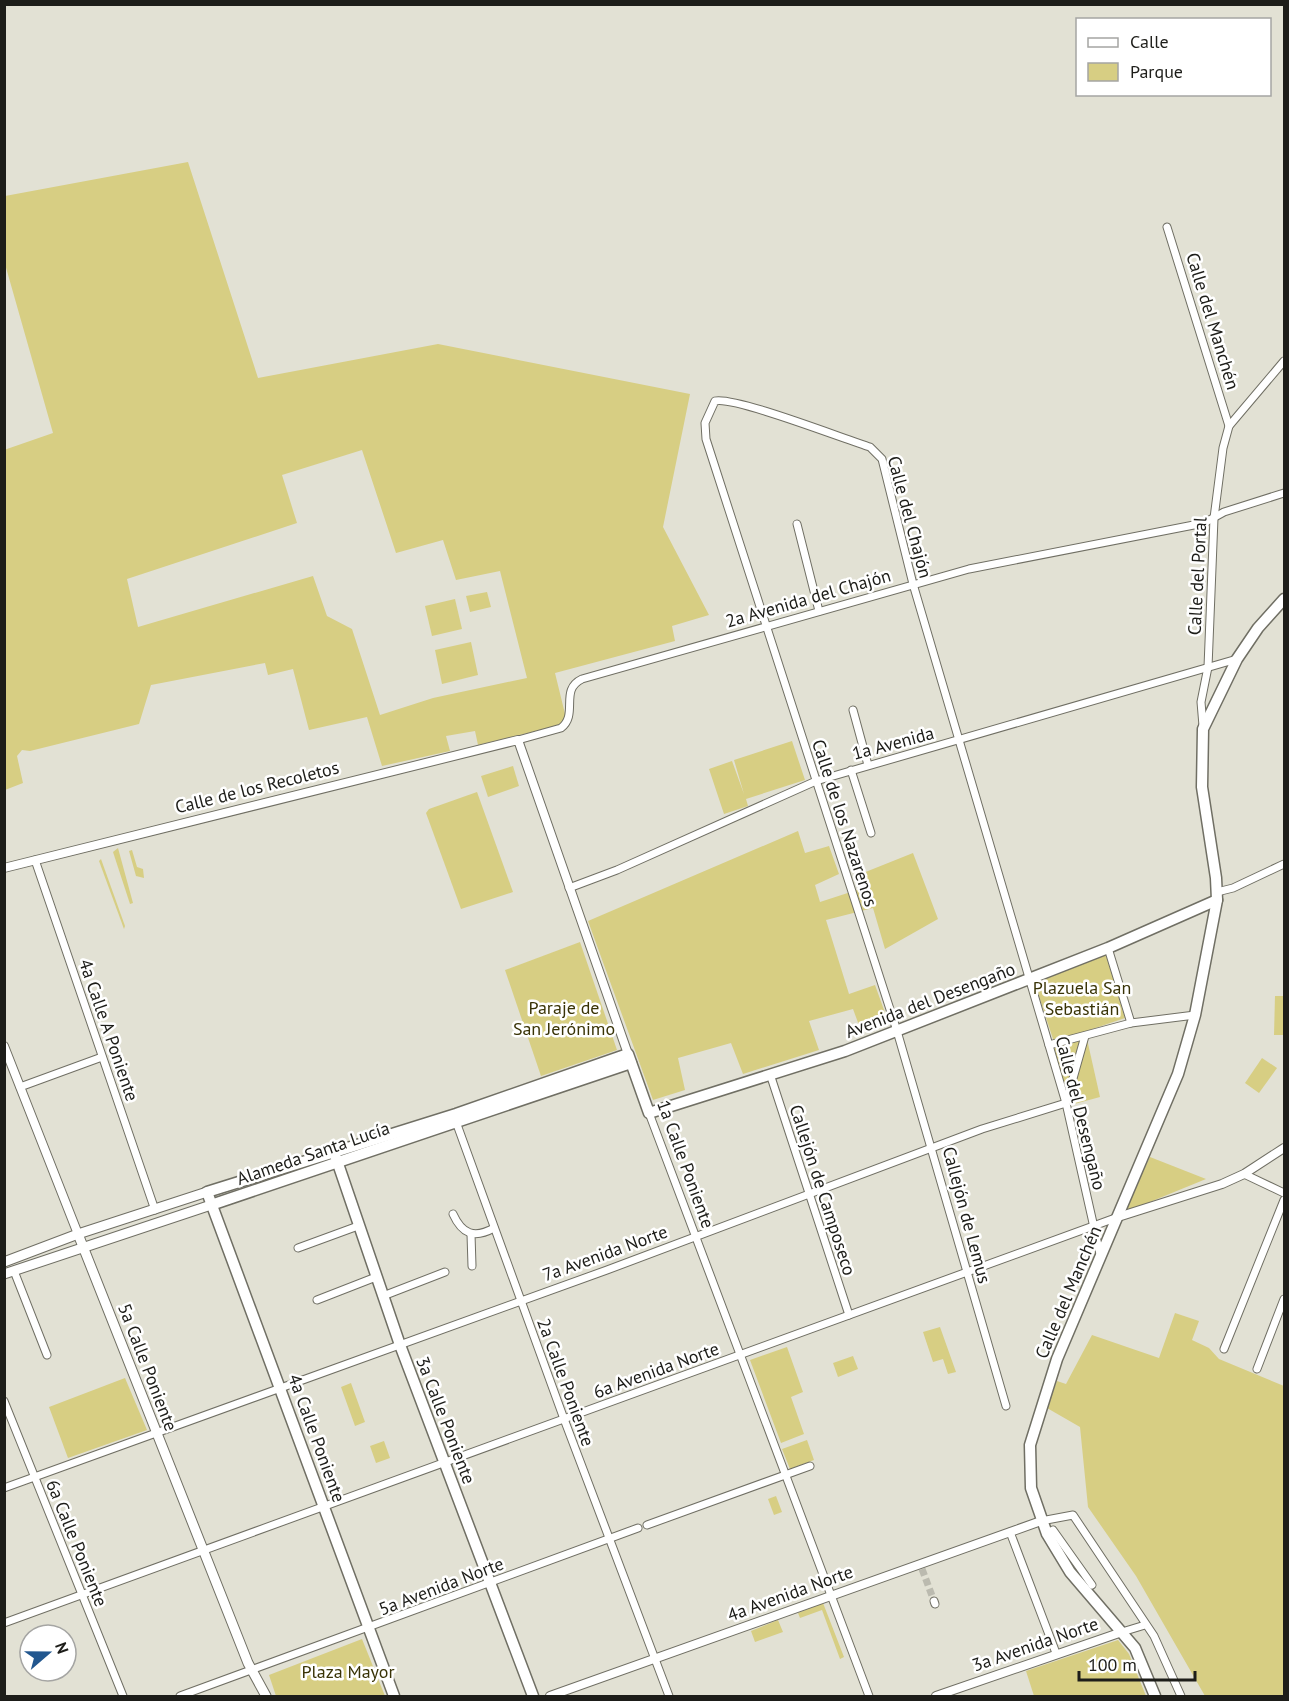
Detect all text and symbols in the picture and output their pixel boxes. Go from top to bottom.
legend [1076,18,1271,96]
text: Calle [1130,30,1169,53]
text: Parque [1130,60,1183,83]
street label: Calle del Manchén [1181,250,1245,392]
street label: Calle del Chajón [883,453,937,581]
street label: Calle del Portal [1182,516,1212,636]
street label: 2a Avenida del Chajón [723,563,893,633]
street label: 1a Avenida [850,721,936,765]
street label: Calle de los Nazarenos [807,736,883,910]
street label: Calle de los Recoletos [173,756,341,818]
street label: 4a Calle A Poniente [74,956,144,1104]
street label: Avenida del Desengaño [842,957,1018,1043]
park label: Plazuela San Sebastián [1033,976,1131,1020]
park label: Paraje de San Jerónimo [513,996,615,1040]
street label: Calle del Desengaño [1051,1034,1111,1192]
street label: 1a Calle Poniente [652,1097,720,1231]
street label: Callejón de Camposeco [785,1102,861,1278]
street label: Alameda Santa Lucía [233,1116,393,1190]
street label: Callejón de Lemus [938,1144,996,1286]
street label: 7a Avenida Norte [539,1220,671,1286]
street label: Calle del Manchén [1030,1222,1106,1362]
street label: 5a Calle Poniente [113,1300,183,1434]
street label: 2a Calle Poniente [532,1315,600,1449]
street label: 6a Avenida Norte [590,1337,722,1403]
street label: 3a Calle Poniente [411,1353,481,1487]
street label: 4a Calle Poniente [283,1371,351,1505]
street label: 6a Calle Poniente [41,1476,113,1610]
street label: 5a Avenida Norte [375,1552,507,1620]
street label: 4a Avenida Norte [724,1560,856,1626]
street label: 3a Avenida Norte [969,1612,1101,1676]
north arrow [18,1623,78,1683]
text: N [51,1640,73,1656]
scale bar [1079,1644,1194,1682]
text: 100 m [1088,1653,1137,1676]
park label: Plaza Mayor [301,1660,395,1683]

